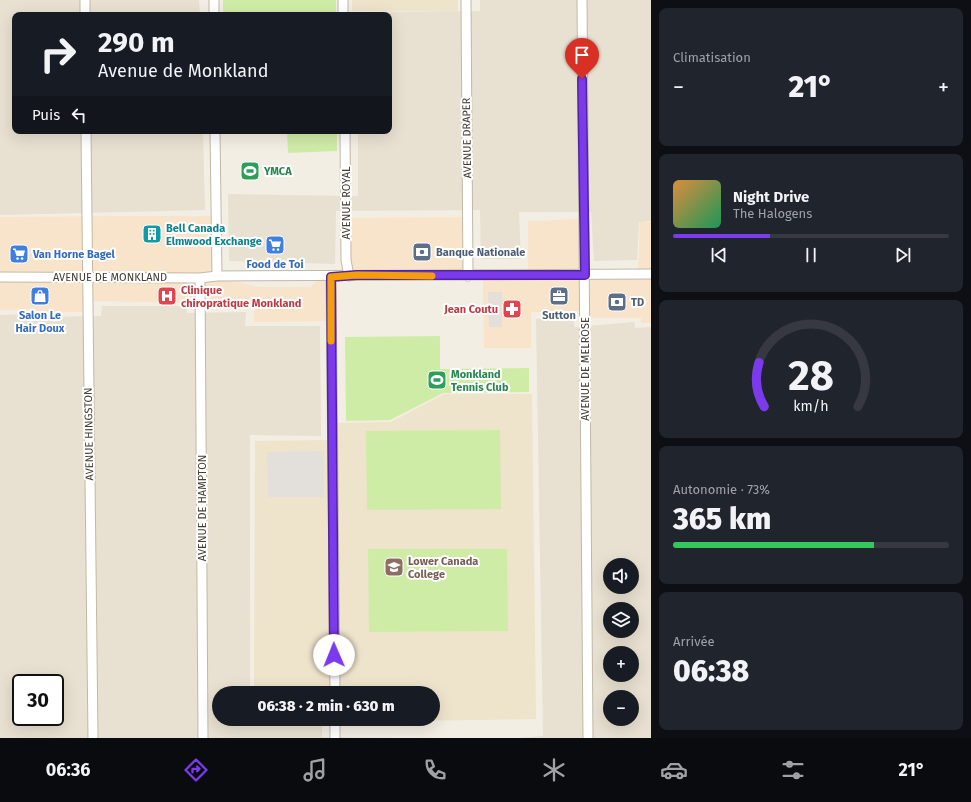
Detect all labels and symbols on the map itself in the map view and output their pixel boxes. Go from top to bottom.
pin [565,38,599,79]
street label: AVENUE DRAPER [460,97,474,178]
sports icon: YMCA [239,160,261,182]
place label: YMCA [263,165,292,178]
street label: AVENUE ROYAL [340,166,353,239]
place label: Bell Canada Elmwood Exchange [166,222,262,248]
building icon: Bell Canada Elmwood Exchange [141,223,163,245]
supermarket icon: Food de Toi [264,234,286,256]
bank icon: Banque Nationale [411,241,433,263]
supermarket icon: Van Horne Bagel [8,243,30,265]
place label: Banque Nationale [436,246,525,259]
place label: Van Horne Bagel [32,248,116,261]
place label: Food de Toi [246,258,304,271]
street label: AVENUE DE MONKLAND [53,271,167,284]
place label: Clinique chiropratique Monkland [181,284,301,310]
shop icon: Salon Le Hair Doux [29,285,51,307]
hospital icon: Clinique chiropratique Monkland [156,285,178,307]
office icon: Sutton [548,285,570,307]
bank icon: TD [606,291,628,313]
place label: TD [631,296,644,309]
pharmacy icon: Jean Coutu [501,298,523,320]
place label: Jean Coutu [443,303,498,316]
place label: Salon Le Hair Doux [16,309,65,335]
place label: Sutton [542,309,576,322]
street label: AVENUE DE MELROSE [579,317,592,421]
place label: Monkland Tennis Club [451,368,509,394]
sports icon: Monkland Tennis Club [426,369,448,391]
street label: AVENUE HINGSTON [82,387,96,481]
street label: AVENUE DE HAMPTON [196,455,209,561]
place label: Lower Canada College [408,555,478,581]
school or university icon: Lower Canada College [383,556,405,578]
position arrow [313,634,355,676]
speed limit sign: 30 [12,674,64,726]

